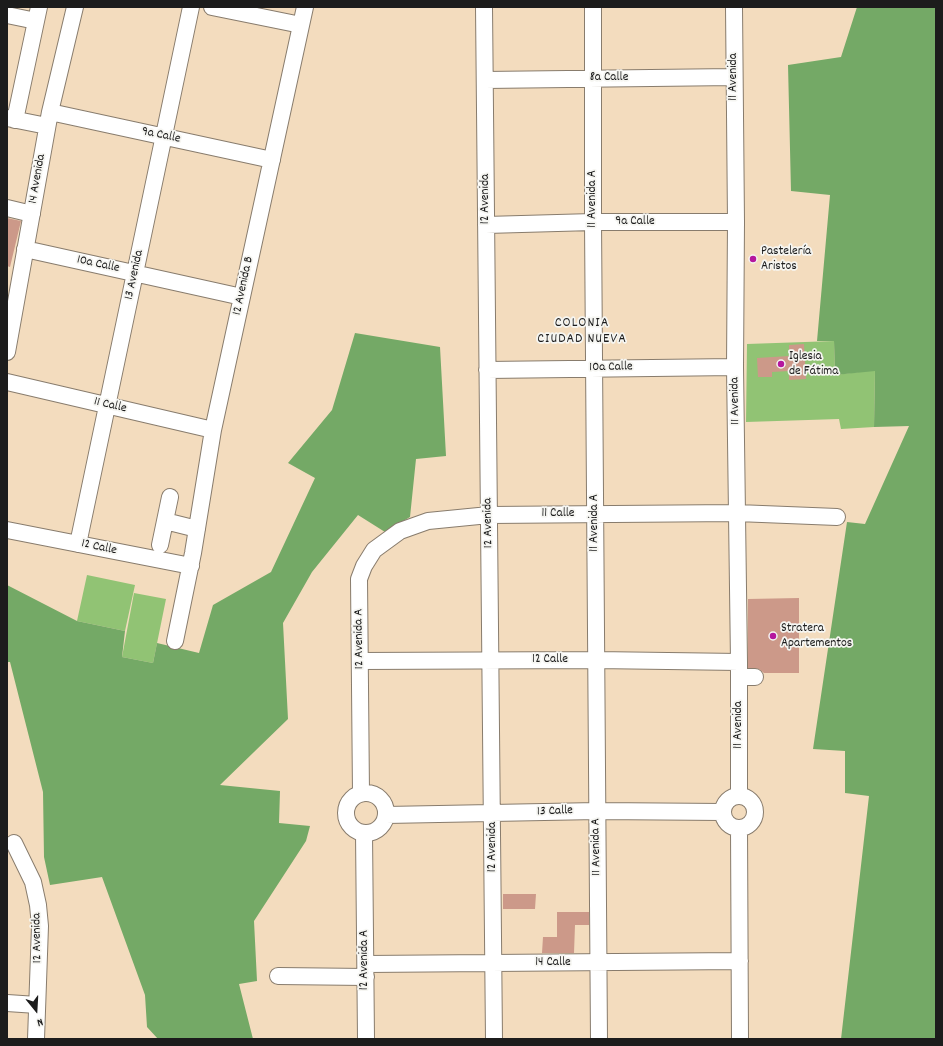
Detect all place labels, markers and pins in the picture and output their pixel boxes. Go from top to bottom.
place label: Pastelería Aristos [761,244,811,275]
marker: Pastelería Aristos [748,254,758,264]
place label: Iglesia de Fátima [789,349,838,380]
marker: Iglesia de Fátima [776,359,786,369]
place label: Stratera Apartementos [781,621,852,652]
marker: Stratera Apartementos [768,631,778,641]

